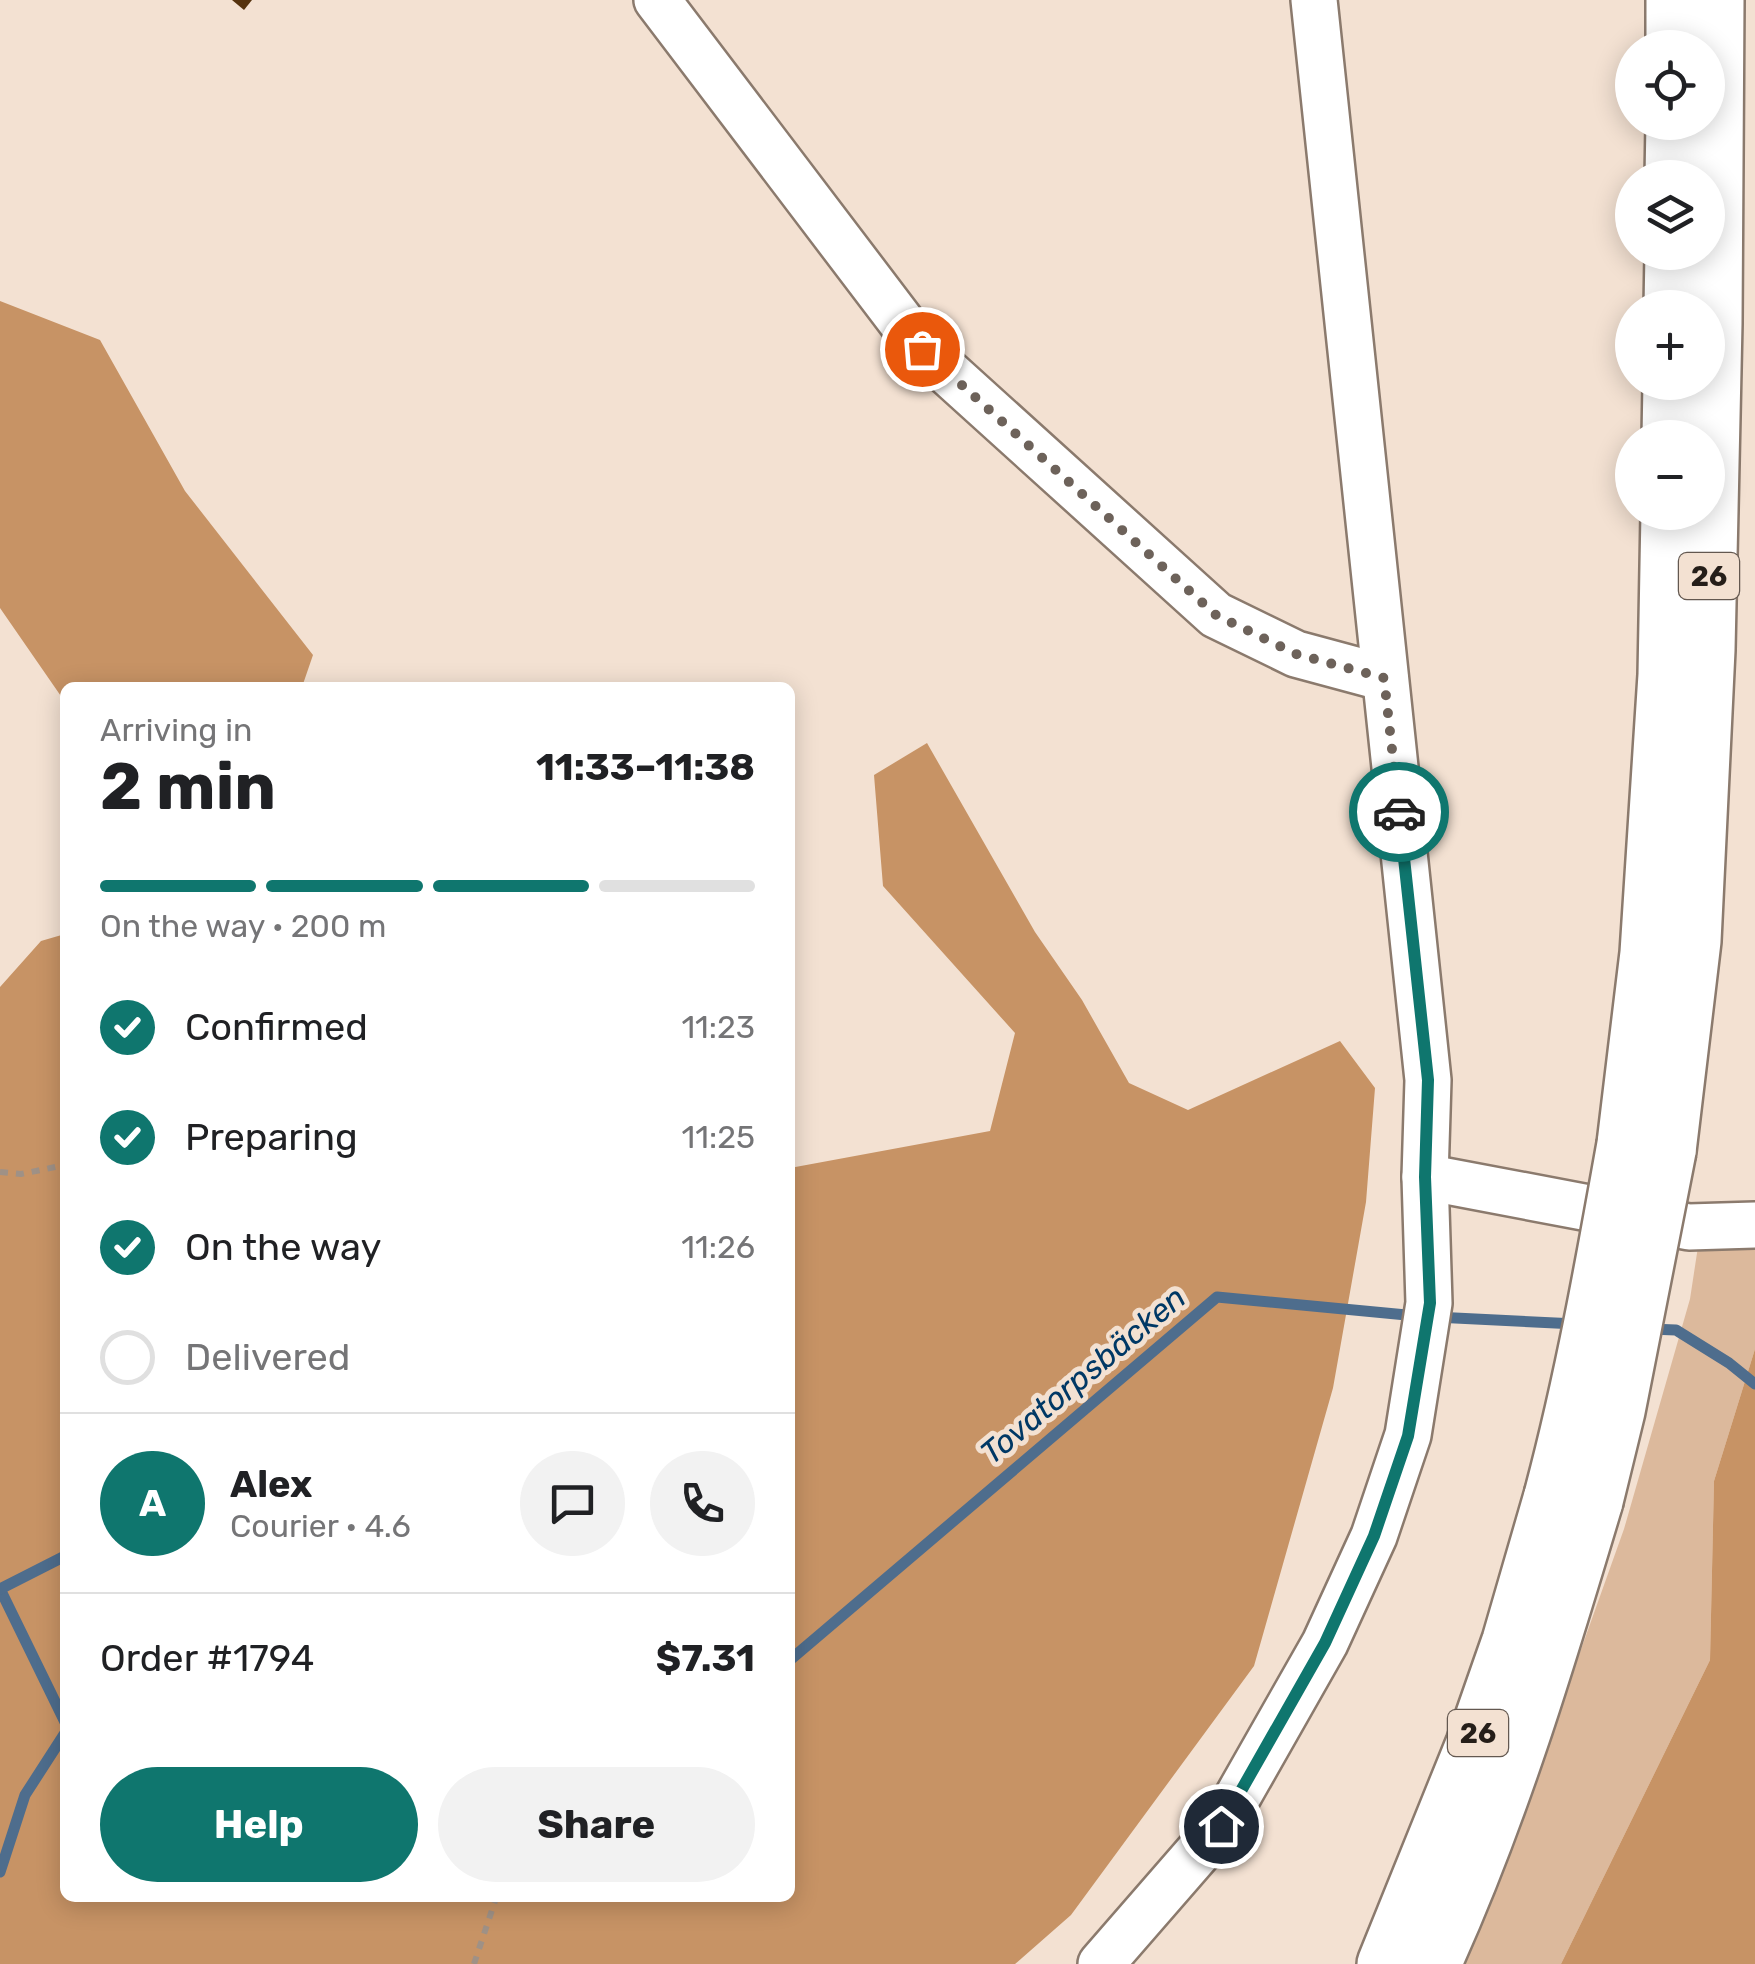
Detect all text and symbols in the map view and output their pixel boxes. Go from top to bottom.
map controls [1615,30,1725,530]
button: locate [1615,30,1725,140]
button: layers [1615,160,1725,270]
button: + [1615,290,1725,400]
pin [880,307,965,392]
icon: bag [895,322,950,377]
button: − [1615,420,1725,530]
road number: 26 [1679,553,1739,599]
text: Arriving in [100,711,252,749]
text: 11:33–11:38 [536,744,755,790]
text: 2 min [100,748,276,825]
courier [1349,762,1449,862]
icon: car [1372,785,1427,840]
text: On the way · 200 m [100,907,387,945]
icon: check [100,1000,155,1055]
text: Confirmed [185,1004,368,1050]
text: 11:23 [681,1008,755,1046]
icon: check [100,1110,155,1165]
text: Preparing [185,1114,358,1160]
text: 11:25 [682,1118,755,1156]
icon: check [100,1220,155,1275]
text: On the way [185,1224,381,1270]
text: 11:26 [681,1228,755,1266]
water label: Tovatorpsbäcken [973,1278,1193,1472]
text: Delivered [185,1334,350,1380]
button: chat [520,1451,625,1556]
button: phone [650,1451,755,1556]
text: Alex [230,1461,312,1507]
text: A [139,1480,166,1526]
text: Courier · 4.6 [230,1507,411,1545]
text: Order #1794 [100,1635,314,1681]
text: $7.31 [656,1635,755,1681]
road number: 26 [1448,1710,1508,1756]
button: Help [100,1767,418,1882]
button: Share [438,1767,755,1882]
pin [1179,1784,1264,1869]
icon: home [1194,1799,1249,1854]

